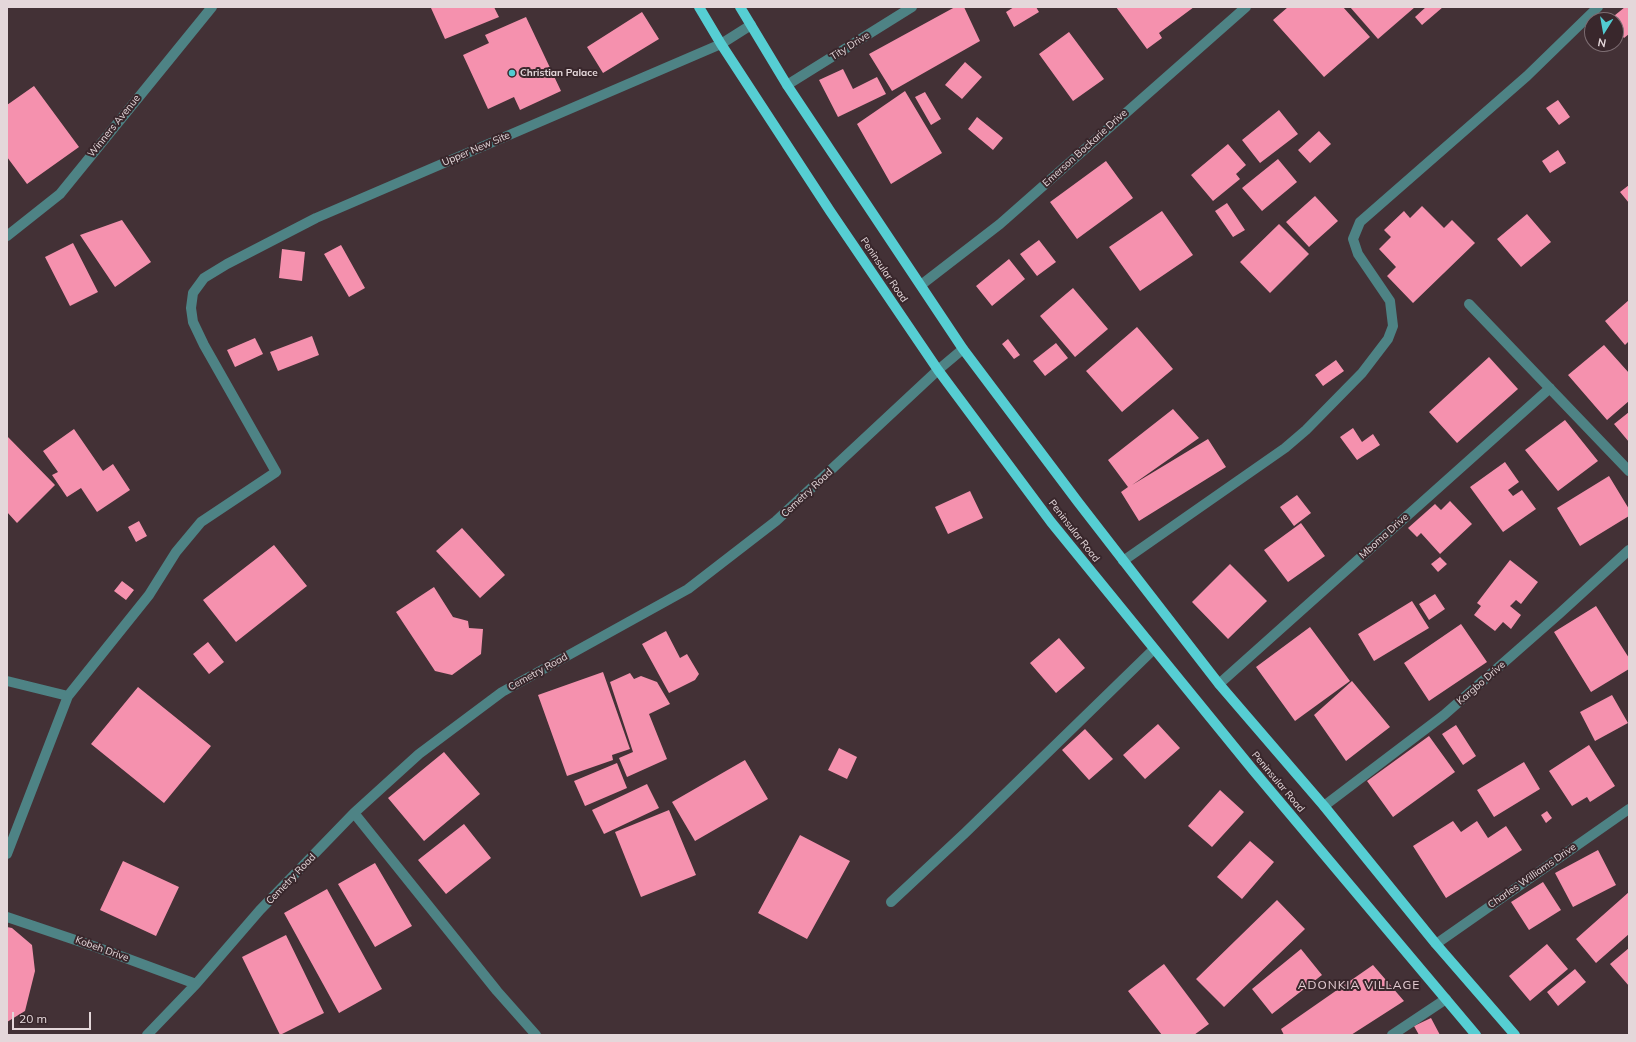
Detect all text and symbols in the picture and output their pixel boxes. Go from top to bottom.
north arrow [1584,12,1624,52]
street label: Tity Drive [828,29,872,63]
text: N [1596,35,1607,50]
place label: Christian Palace [520,67,598,79]
marker: Christian Palace [507,68,517,78]
street label: Winners Avenue [85,92,143,160]
street label: Emerson Bockarie Drive [1040,107,1130,189]
street label: Upper New Site [440,129,512,169]
street label: Peninsular Road [858,235,910,305]
street label: Cemetry Road [779,466,835,520]
street label: Peninsular Road [1046,497,1102,565]
street label: Mboma Drive [1357,511,1411,561]
street label: Cemetry Road [506,651,570,693]
street label: Kargbo Drive [1454,659,1508,707]
street label: Peninsular Road [1249,749,1307,815]
street label: Charles Williams Drive [1486,841,1578,911]
street label: Cemetry Road [264,851,318,907]
street label: Kobeh Drive [74,934,130,964]
district label: ADONKIA VILLAGE [1298,978,1420,992]
scale bar [14,1004,93,1030]
text: 20 m [19,1011,47,1026]

